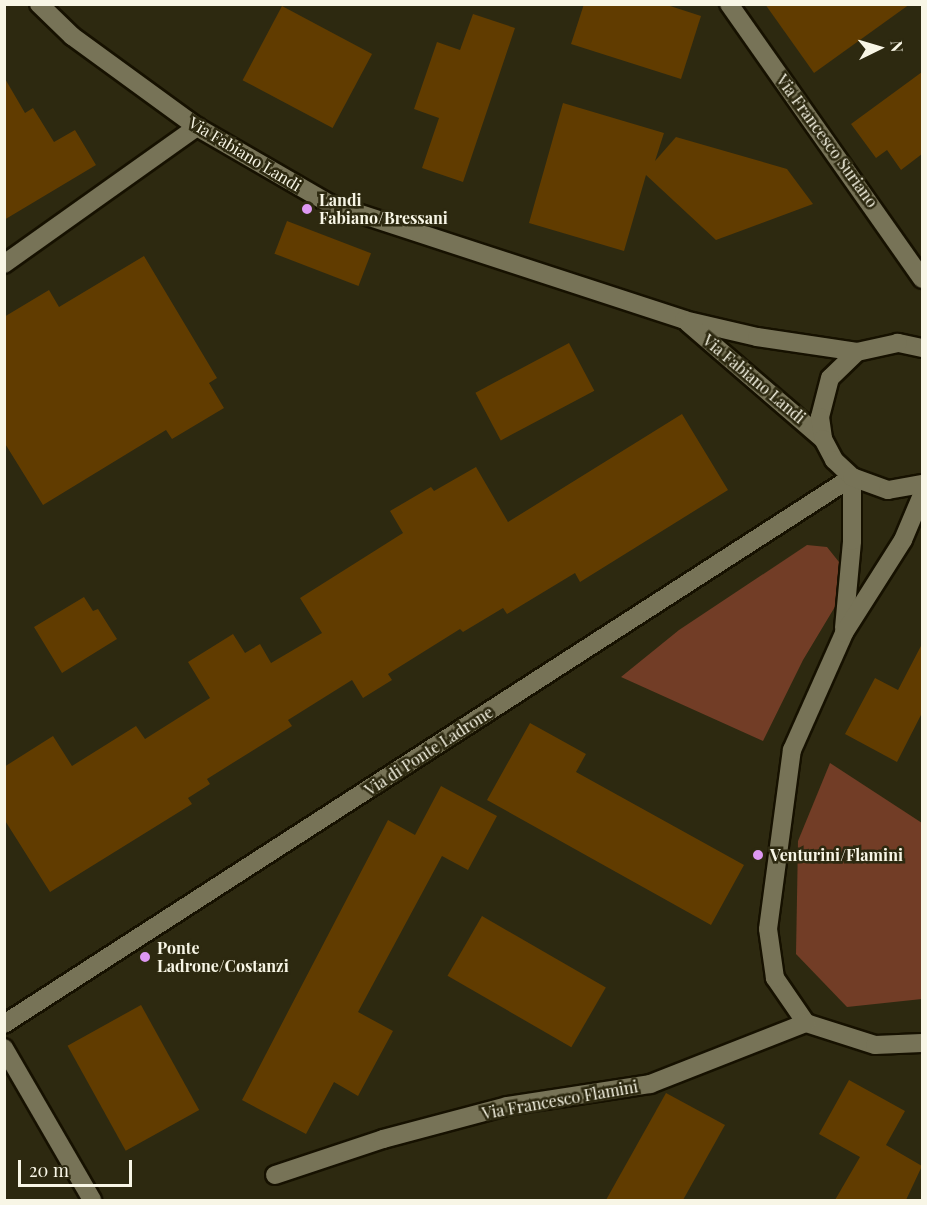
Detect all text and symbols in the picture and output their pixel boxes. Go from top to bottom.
north arrow [849,18,909,78]
text: N [886,40,908,53]
street label: Via Francesco Suriano [772,71,882,211]
street label: Via Fabiano Landi [185,113,305,195]
place label: Landi Fabiano/Bressani [319,190,448,228]
marker: Landi Fabiano/Bressani [300,202,314,216]
street label: Via Fabiano Landi [699,331,809,427]
street label: Via di Ponte Ladrone [361,702,497,800]
place label: Venturini/Flamini [770,845,903,865]
marker: Venturini/Flamini [751,848,765,862]
place label: Ponte Ladrone/Costanzi [157,938,289,976]
marker: Ponte Ladrone/Costanzi [138,950,152,964]
street label: Via Francesco Flamini [480,1077,640,1123]
scale bar [21,1148,135,1186]
text: 20 m [29,1158,69,1182]

